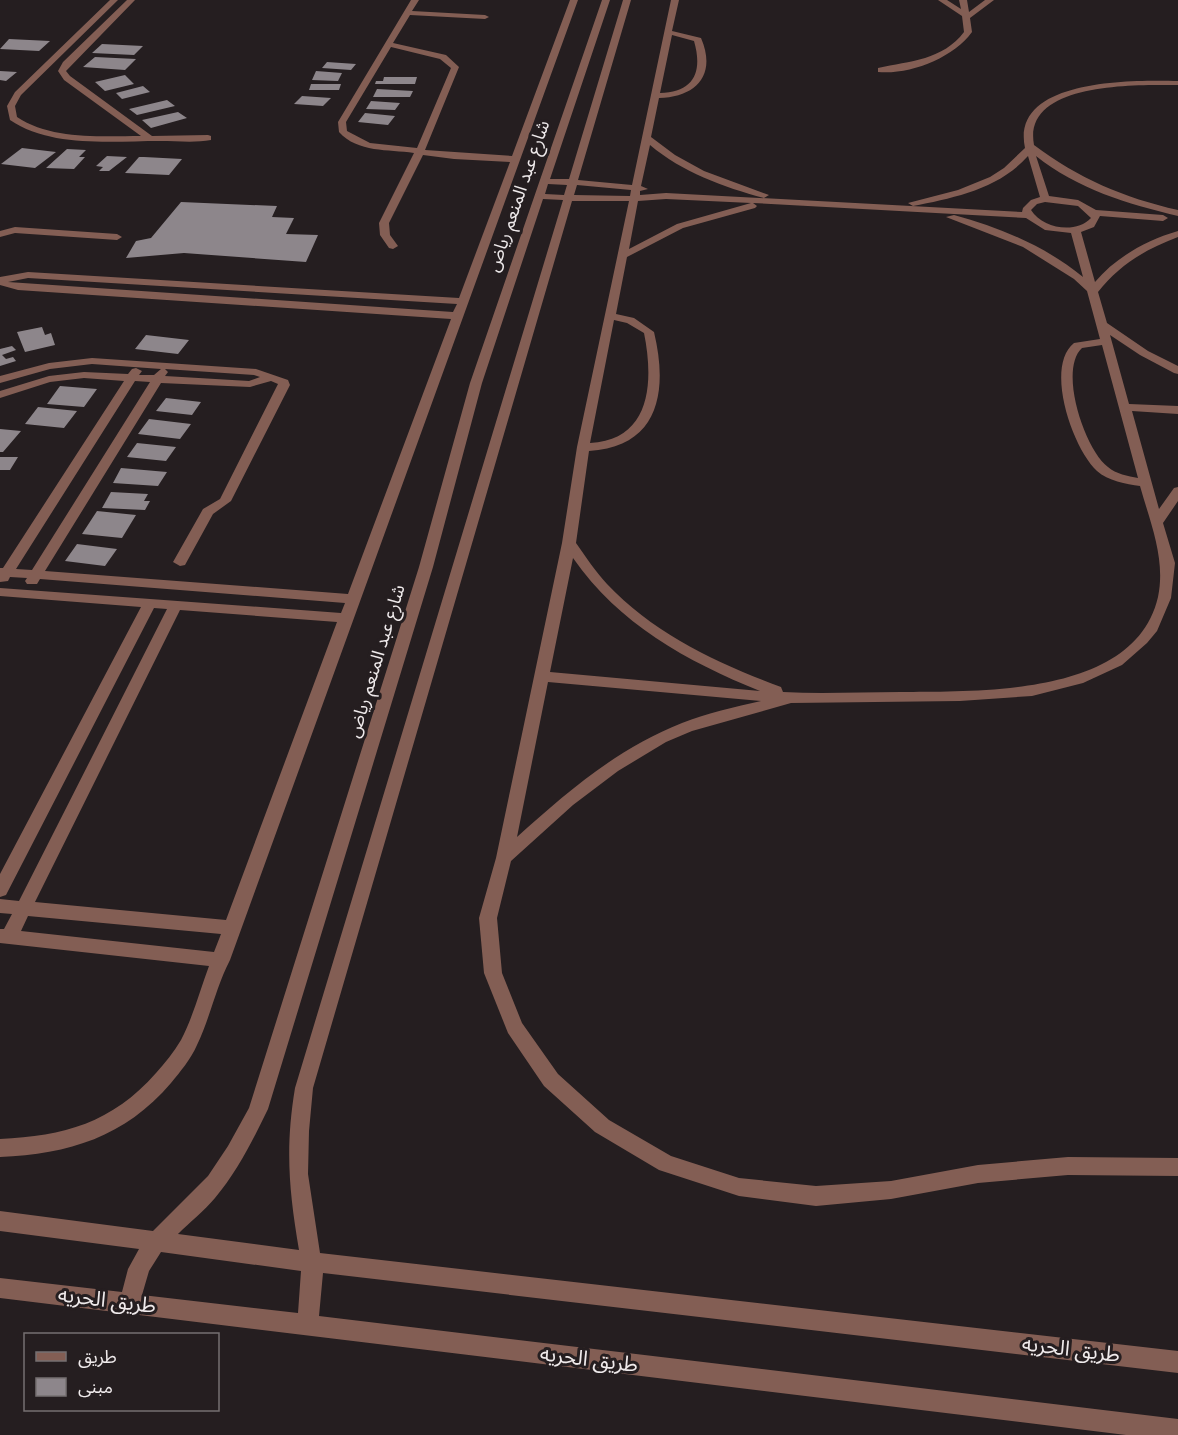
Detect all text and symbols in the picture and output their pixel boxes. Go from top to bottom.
street label: شارع عبد المنعم رياض [481,117,557,276]
street label: شارع عبد المنعم رياض [341,581,413,741]
street label: طريق الحريه [57,1280,158,1319]
street label: طريق الحريه [1021,1329,1122,1368]
legend [24,1333,219,1411]
street label: طريق الحريه [539,1339,640,1378]
text: طريق [78,1345,117,1368]
text: مبنى [78,1375,113,1398]

